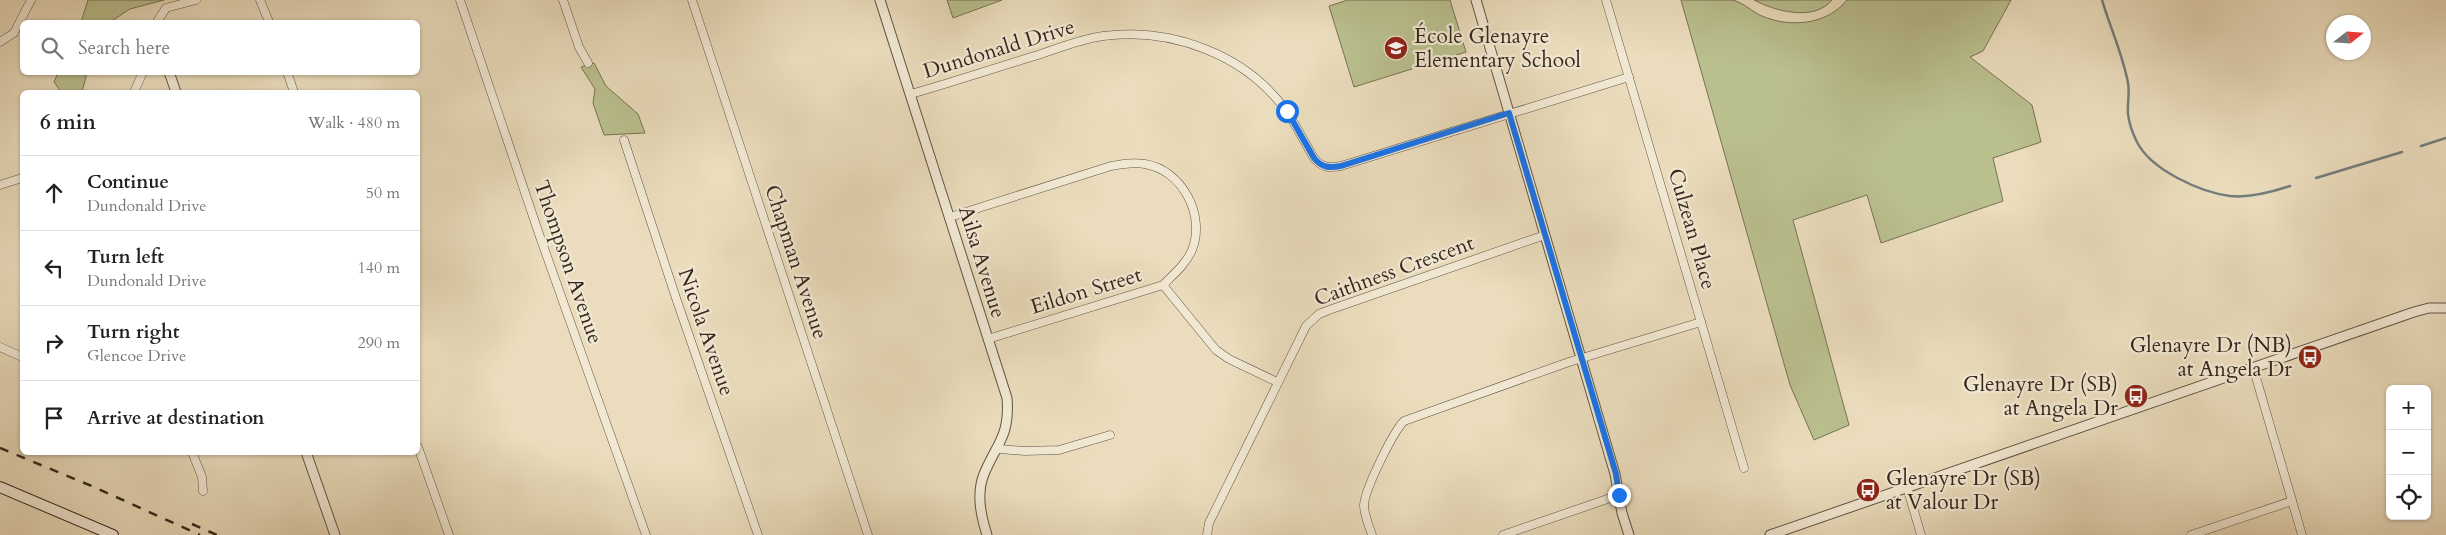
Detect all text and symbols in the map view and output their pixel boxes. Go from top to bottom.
street label: Dundonald Drive [920,12,1078,86]
north arrow [2326,15,2371,60]
search box [20,20,420,75]
place label: École Glenayre Elementary School [1414,22,1581,75]
icon: search [38,34,66,62]
text: Search here [78,35,170,61]
school or university icon: École Glenayre Elementary School [1383,35,1409,61]
route start [1276,100,1299,123]
text: 6 min [40,108,96,137]
text: Walk · 480 m [308,112,400,134]
street label: Culzean Place [1661,165,1723,293]
text: Continue [87,169,169,195]
street label: Thompson Avenue [526,176,610,348]
icon: ahead [40,179,68,207]
street label: Chapman Avenue [757,181,835,343]
text: 50 m [366,182,400,204]
text: Dundonald Drive [87,195,207,217]
street label: Ailsa Avenue [951,202,1013,322]
street label: Caithness Crescent [1310,228,1478,313]
text: Turn left [87,244,164,270]
icon: left [40,254,68,282]
text: 140 m [358,257,400,279]
street label: Eildon Street [1027,260,1145,322]
street label: Nicola Avenue [671,264,741,400]
text: Dundonald Drive [87,270,207,292]
text: Turn right [87,319,179,345]
icon: right [40,329,68,357]
place label: Glenayre Dr (NB) at Angela Dr [2130,331,2292,384]
text: 290 m [358,332,400,354]
bus stop icon: Glenayre Dr (NB) at Angela Dr [2297,344,2323,370]
text: Glencoe Drive [87,345,186,367]
place label: Glenayre Dr (SB) at Angela Dr [1963,370,2118,423]
bus stop icon: Glenayre Dr (SB) at Angela Dr [2123,383,2149,409]
map controls [2386,385,2431,520]
button: + [2386,385,2431,430]
icon: arrive [40,404,68,432]
text: Arrive at destination [87,405,264,431]
button: − [2386,430,2431,475]
place label: Glenayre Dr (SB) at Valour Dr [1886,464,2041,517]
button: locate [2386,475,2431,520]
bus stop icon: Glenayre Dr (SB) at Valour Dr [1855,477,1881,503]
route end [1608,484,1631,507]

